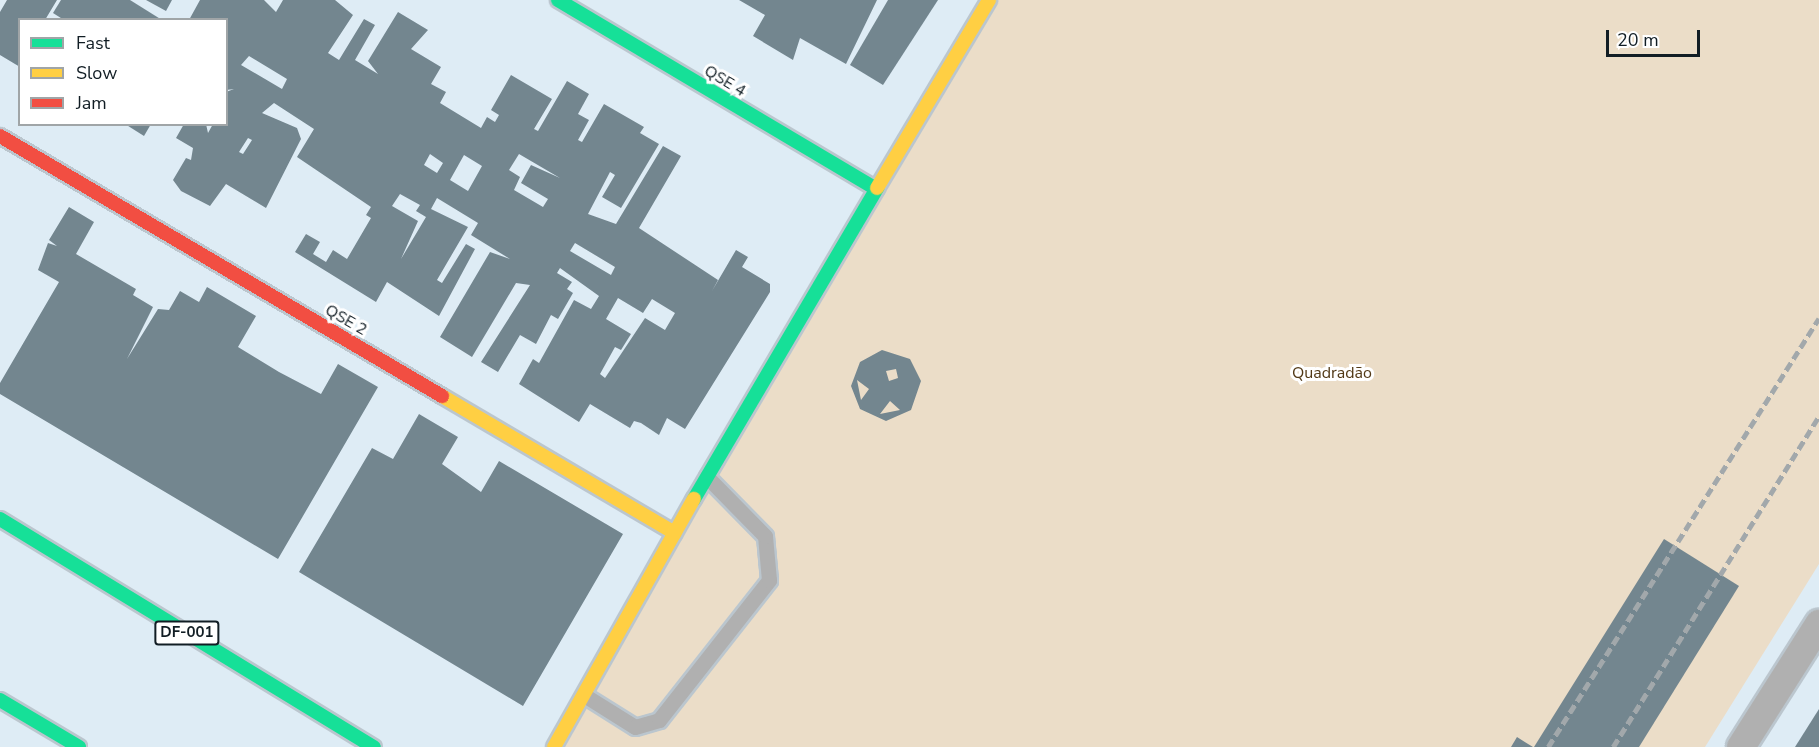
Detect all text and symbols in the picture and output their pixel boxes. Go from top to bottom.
legend [18,18,228,126]
scale bar [1609,18,1704,56]
text: 20 m [1617,28,1659,52]
text: Fast [76,31,110,55]
text: Slow [76,61,117,85]
street label: QSE 4 [701,61,749,101]
text: Jam [76,91,107,115]
street label: QSE 2 [322,300,370,340]
park label: Quadradão [1292,363,1372,383]
road number: DF-001 [154,621,220,645]

